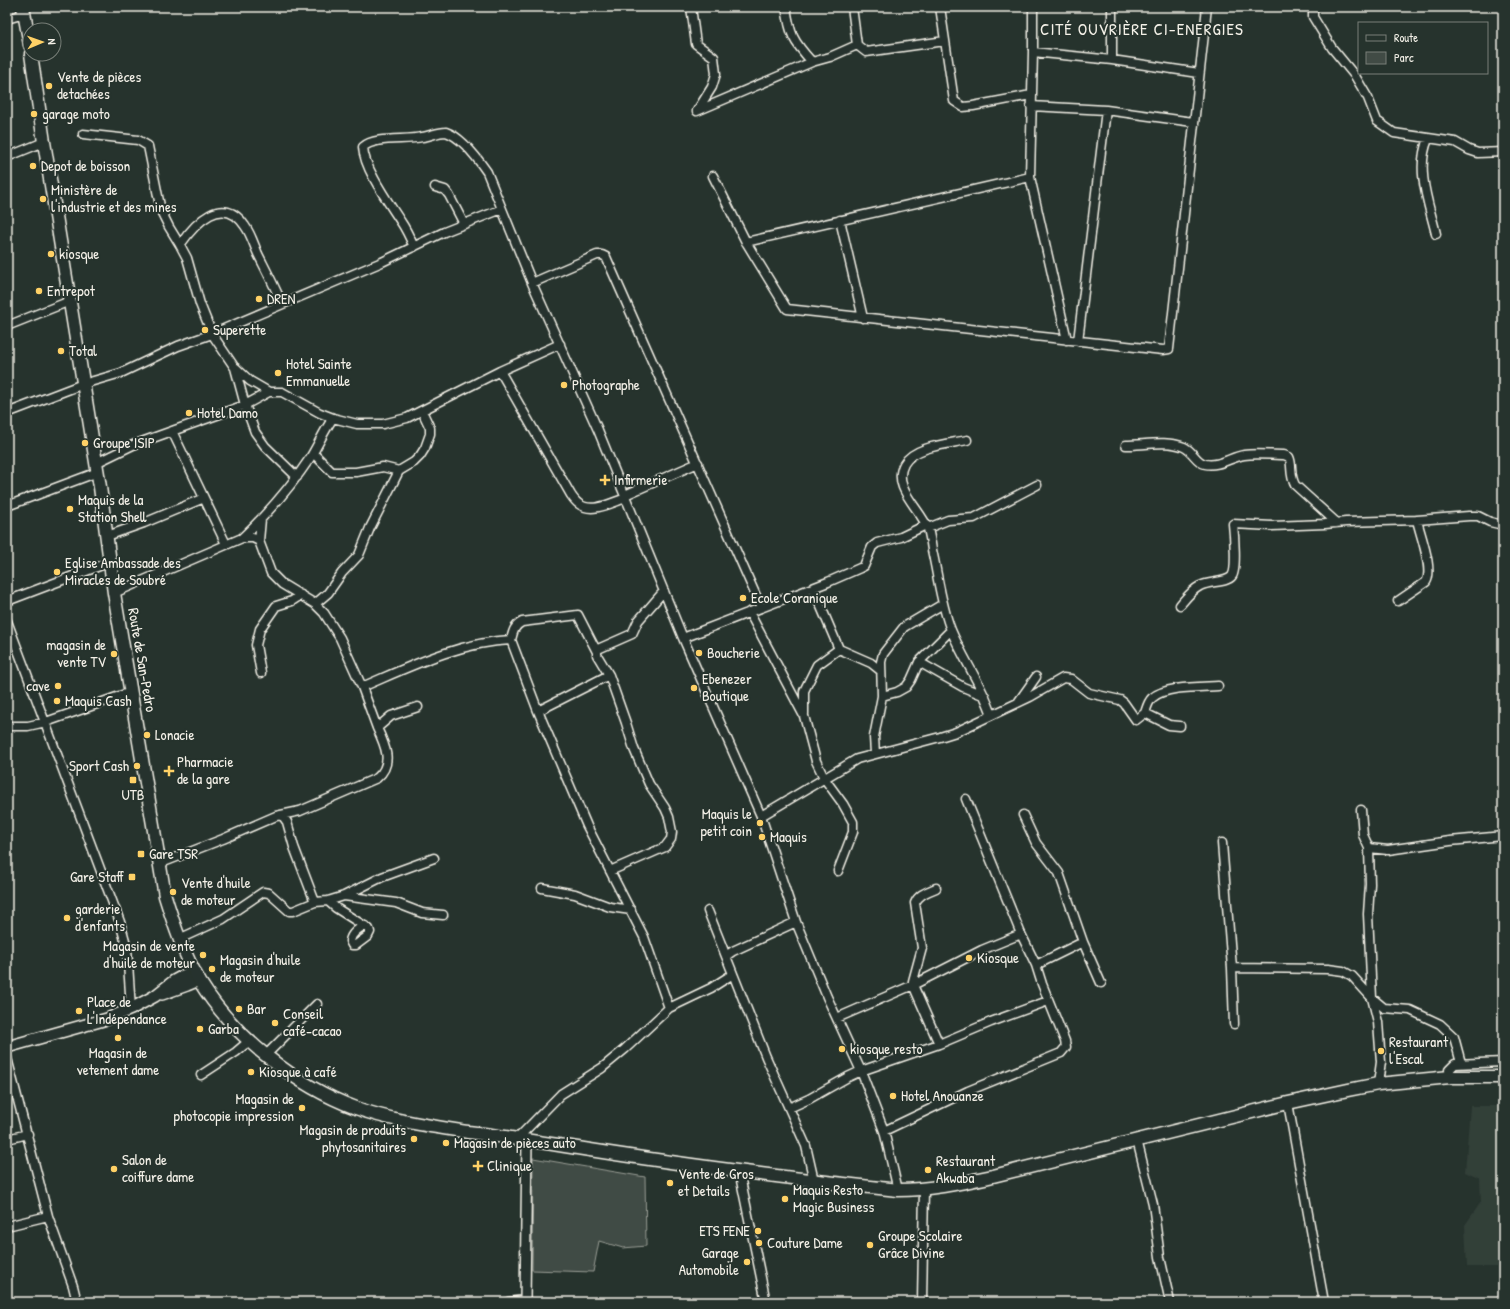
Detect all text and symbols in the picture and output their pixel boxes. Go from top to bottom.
district label: CITÉ OUVRIÈRE CI-ENERGIES [1040,17,1244,40]
north arrow [22,22,62,62]
legend [1358,22,1488,74]
text: Route [1394,29,1418,46]
text: N [45,38,59,45]
text: Parc [1394,49,1414,66]
place label: Vente de pièces detachées [57,66,142,104]
marker: Vente de pièces detachées [44,81,54,91]
place label: garage moto [42,103,110,124]
marker: garage moto [29,109,39,119]
place label: Depot de boisson [41,155,131,176]
marker: Depot de boisson [28,161,38,171]
place label: Ministère de l'industrie et des mines [51,179,177,217]
marker: Ministère de l'industrie et des mines [38,194,48,204]
place label: kiosque [59,243,99,264]
marker: kiosque [46,249,56,259]
place label: Entrepot [47,280,96,301]
marker: Entrepot [34,286,44,296]
place label: DREN [267,288,296,309]
marker: DREN [254,294,264,304]
place label: Superette [213,319,266,340]
marker: Superette [200,325,210,335]
place label: Total [69,340,97,361]
marker: Total [56,346,66,356]
place label: Hotel Sainte Emmanuelle [286,353,352,391]
marker: Hotel Sainte Emmanuelle [273,368,283,378]
place label: Photographe [572,374,640,395]
marker: Photographe [559,380,569,390]
place label: Hotel Damo [197,402,258,423]
marker: Hotel Damo [184,408,194,418]
place label: Groupe ISIP [93,432,155,453]
marker: Groupe ISIP [80,438,90,448]
place label: Infirmerie [614,469,667,490]
marker: Infirmerie [599,474,611,486]
place label: Maquis de la Station Shell [78,489,147,527]
marker: Maquis de la Station Shell [65,504,75,514]
place label: Eglise Ambassade des Miracles de Soubré [65,552,181,590]
marker: Eglise Ambassade des Miracles de Soubré [52,567,62,577]
place label: Ecole Coranique [751,587,838,608]
marker: Ecole Coranique [738,593,748,603]
street label: Route de San-Pedro [123,606,162,714]
place label: magasin de vente TV [46,634,107,672]
place label: Boucherie [707,642,760,663]
marker: Boucherie [694,648,704,658]
marker: magasin de vente TV [109,649,119,659]
place label: Ebenezer Boutique [702,668,752,706]
place label: cave [26,675,50,696]
marker: cave [53,681,63,691]
marker: Ebenezer Boutique [689,683,699,693]
place label: Maquis Cash [65,690,132,711]
marker: Maquis Cash [52,696,62,706]
place label: Lonacie [155,724,194,745]
marker: Lonacie [142,730,152,740]
place label: Pharmacie de la gare [177,751,233,789]
place label: Sport Cash [69,755,129,776]
marker: Sport Cash [132,761,142,771]
marker: Pharmacie de la gare [164,766,174,776]
marker: UTB [128,775,138,785]
place label: UTB [122,784,144,805]
place label: Maquis le petit coin [700,803,752,841]
marker: Maquis le petit coin [755,818,765,828]
place label: Maquis [770,826,807,847]
marker: Maquis [757,832,767,842]
place label: Gare TSR [149,843,198,864]
marker: Gare TSR [136,849,146,859]
place label: Gare Staff [70,866,124,887]
marker: Gare Staff [127,872,137,882]
place label: Vente d'huile de moteur [181,872,251,910]
marker: Vente d'huile de moteur [168,887,178,897]
place label: garderie d'enfants [75,898,125,936]
marker: garderie d'enfants [62,913,72,923]
place label: Magasin de vente d'huile de moteur [103,935,195,973]
place label: Kiosque [977,947,1019,968]
place label: Magasin d'huile de moteur [220,949,301,987]
marker: Magasin de vente d'huile de moteur [198,950,208,960]
marker: Kiosque [964,953,974,963]
marker: Magasin d'huile de moteur [207,964,217,974]
place label: Place de L'Indépendance [87,991,167,1029]
place label: Bar [247,998,266,1019]
place label: Conseil café-cacao [283,1003,342,1041]
marker: Bar [234,1004,244,1014]
marker: Place de L'Indépendance [74,1006,84,1016]
place label: Garba [208,1018,239,1039]
marker: Conseil café-cacao [270,1018,280,1028]
marker: Garba [195,1024,205,1034]
place label: Restaurant l'Escal [1389,1031,1449,1069]
marker: Magasin de vetement dame [113,1033,123,1043]
place label: kiosque resto [850,1038,923,1059]
place label: Magasin de vetement dame [77,1042,159,1080]
marker: kiosque resto [837,1044,847,1054]
marker: Restaurant l'Escal [1376,1046,1386,1056]
place label: Kiosque à café [259,1061,337,1082]
marker: Kiosque à café [246,1067,256,1077]
place label: Hotel Anouanze [901,1085,984,1106]
place label: Magasin de photocopie impression [174,1088,294,1126]
marker: Hotel Anouanze [888,1091,898,1101]
marker: Magasin de photocopie impression [297,1103,307,1113]
place label: Magasin de produits phytosanitaires [300,1119,406,1157]
place label: Magasin de pièces auto [454,1132,576,1153]
marker: Magasin de produits phytosanitaires [409,1134,419,1144]
marker: Magasin de pièces auto [441,1138,451,1148]
place label: Salon de coiffure dame [122,1149,194,1187]
place label: Restaurant Akwaba [936,1150,996,1188]
place label: Clinique [487,1155,532,1176]
marker: Clinique [472,1160,484,1172]
place label: Vente de Gros et Details [678,1163,754,1201]
marker: Salon de coiffure dame [109,1164,119,1174]
marker: Restaurant Akwaba [923,1165,933,1175]
marker: Vente de Gros et Details [665,1178,675,1188]
place label: Maquis Resto Magic Business [793,1179,874,1217]
marker: Maquis Resto Magic Business [780,1194,790,1204]
place label: ETS FENE [699,1220,750,1241]
place label: Groupe Scolaire Grâce Divine [878,1225,963,1263]
marker: ETS FENE [753,1226,763,1236]
place label: Couture Dame [767,1232,843,1253]
marker: Couture Dame [754,1238,764,1248]
marker: Groupe Scolaire Grâce Divine [865,1240,875,1250]
place label: Garage Automobile [679,1242,739,1280]
marker: Garage Automobile [742,1257,752,1267]

